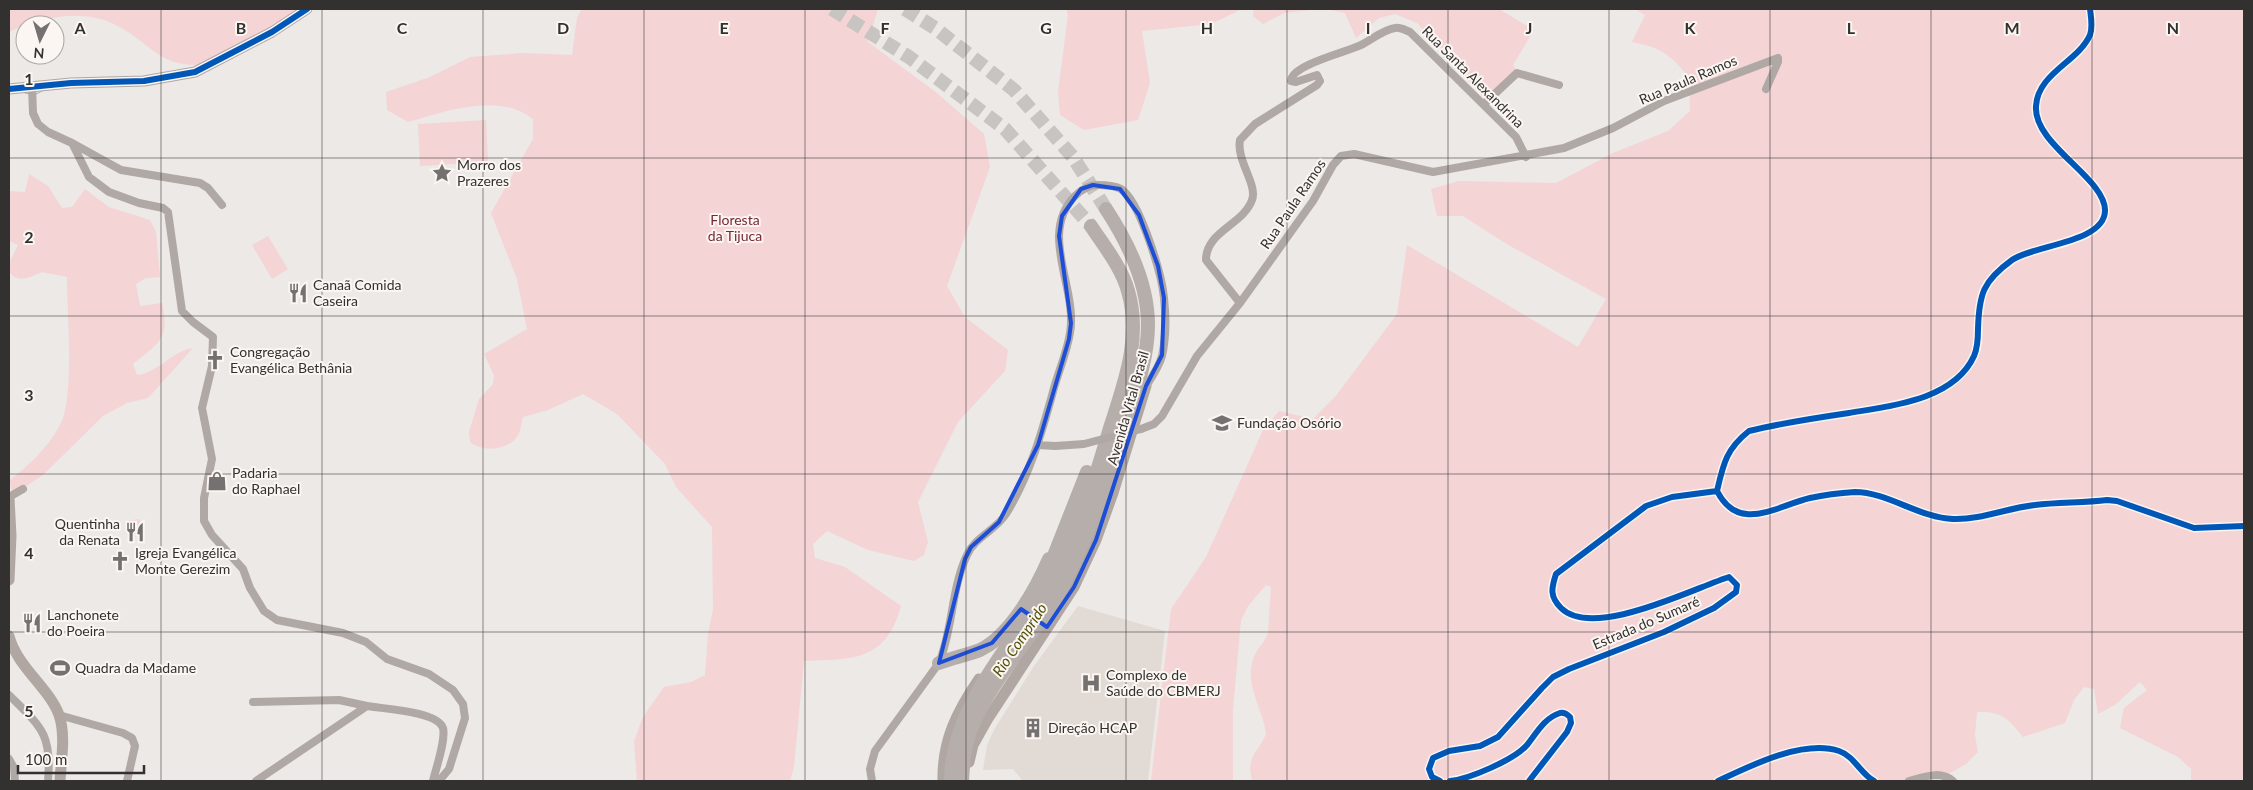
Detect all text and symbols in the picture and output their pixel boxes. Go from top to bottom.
north arrow [15,15,65,65]
text: A [73,18,86,37]
text: B [236,18,246,37]
text: C [397,18,408,37]
text: D [557,18,569,37]
text: E [719,18,729,37]
text: F [880,18,890,37]
text: G [1040,18,1052,37]
text: H [1201,18,1213,37]
text: I [1366,18,1370,37]
text: J [1526,18,1532,37]
text: K [1685,18,1697,37]
text: L [1847,18,1856,37]
text: M [2004,18,2020,37]
text: N [2167,18,2179,37]
street label: Rua Santa Alexandrina [1419,22,1528,131]
text: N [33,45,45,62]
street label: Rua Paula Ramos [1636,51,1739,108]
text: 1 [24,69,34,88]
place label: Morro dos Prazeres [457,156,521,189]
street label: Rua Paula Ramos [1256,156,1329,252]
place icon: Morro dos Prazeres [431,162,453,184]
park label: Floresta da Tijuca [708,211,762,244]
text: 2 [24,227,34,246]
place label: Canaã Comida Caseira [313,276,401,309]
restaurant icon: Canaã Comida Caseira [287,282,309,304]
place label: Congregação Evangélica Bethânia [230,343,352,376]
church icon: Congregação Evangélica Bethânia [204,349,226,371]
street label: Avenida Vital Brasil [1103,349,1152,467]
text: 3 [24,385,34,404]
school or university icon: Fundação Osório [1211,412,1233,434]
place label: Fundação Osório [1237,414,1342,431]
place label: Padaria do Raphael [232,464,300,497]
shop icon: Padaria do Raphael [206,470,228,492]
place label: Quentinha da Renata [55,515,120,548]
restaurant icon: Quentinha da Renata [124,521,146,543]
text: 4 [24,543,34,562]
place label: Igreja Evangélica Monte Gerezim [135,544,237,577]
church icon: Igreja Evangélica Monte Gerezim [109,550,131,572]
street label: Estrada do Sumaré [1590,592,1702,653]
water label: Rio Comprido [988,599,1050,679]
place label: Lanchonete do Poeira [47,606,119,639]
restaurant icon: Lanchonete do Poeira [21,612,43,634]
sports icon: Quadra da Madame [49,657,71,679]
place label: Quadra da Madame [75,659,196,676]
place label: Complexo de Saúde do CBMERJ [1106,666,1221,699]
hospital icon: Complexo de Saúde do CBMERJ [1080,672,1102,694]
text: 5 [24,701,34,720]
building icon: Direção HCAP [1022,717,1044,739]
place label: Direção HCAP [1048,719,1137,736]
scale bar [18,742,144,774]
text: 100 m [25,750,67,768]

